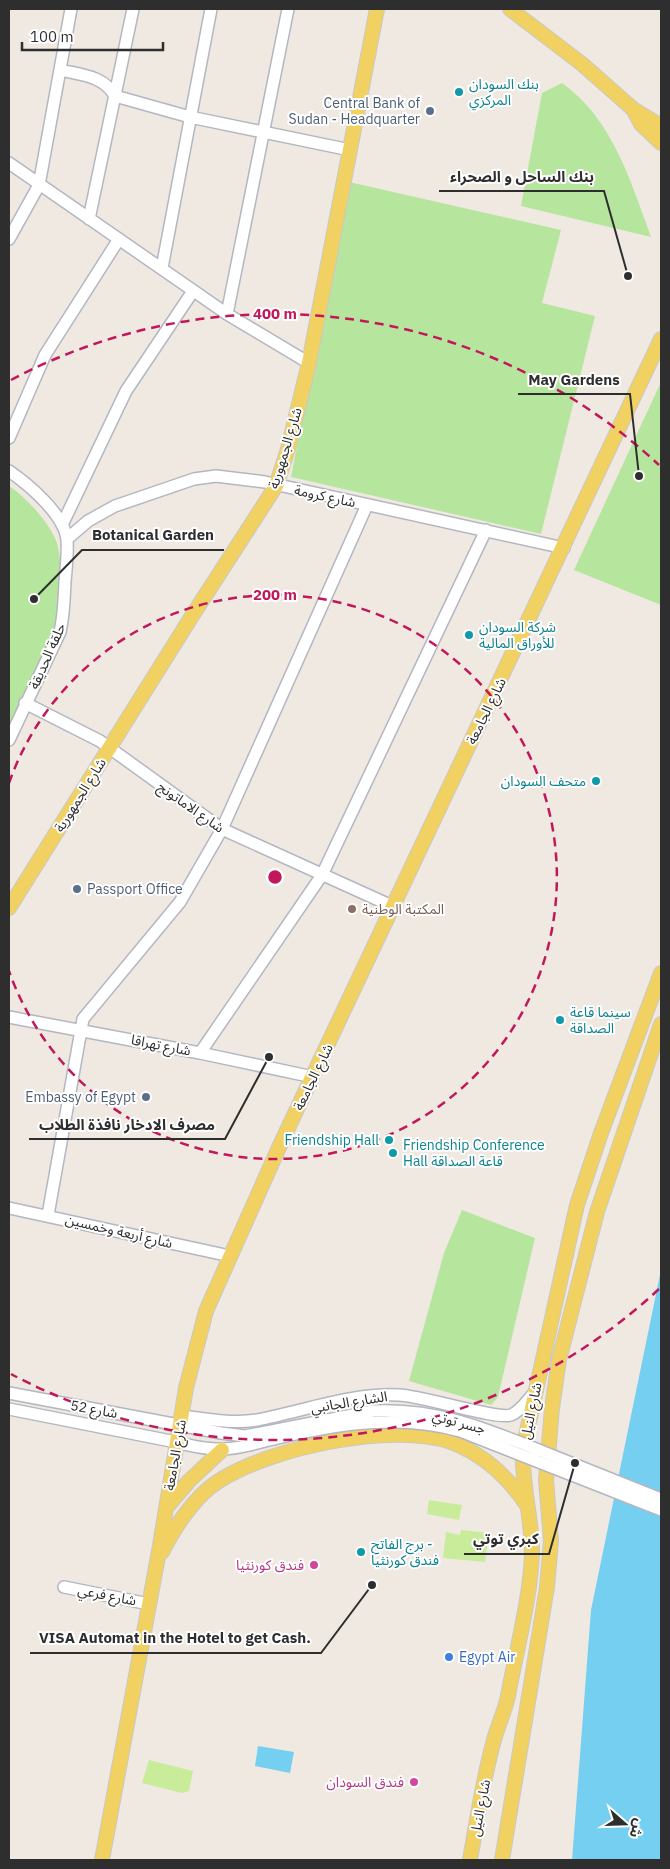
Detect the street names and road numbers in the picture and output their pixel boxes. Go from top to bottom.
street label: شارع الجمهورية [264,405,308,491]
street label: شارع كرومة [292,481,357,513]
street label: حلقة الحديقة [24,620,70,692]
street label: شارع الجامعة [462,675,512,748]
street label: شارع الجمهورية [50,755,112,836]
street label: شارع الاماتونج [153,778,228,838]
street label: شارع تهراقا [129,1030,193,1062]
street label: شارع الجامعة [289,1041,339,1114]
street label: شارع أربعة وخمسين [63,1210,174,1254]
street label: شارع النيل [516,1381,548,1442]
street label: الشارع الجانبي [309,1387,389,1419]
street label: شارع 52 [69,1396,119,1424]
street label: جسر توتي [430,1406,488,1440]
street label: شارع الجامعة [160,1418,192,1492]
street label: شارع فرعي [76,1580,138,1612]
street label: شارع النيل [466,1778,496,1838]

